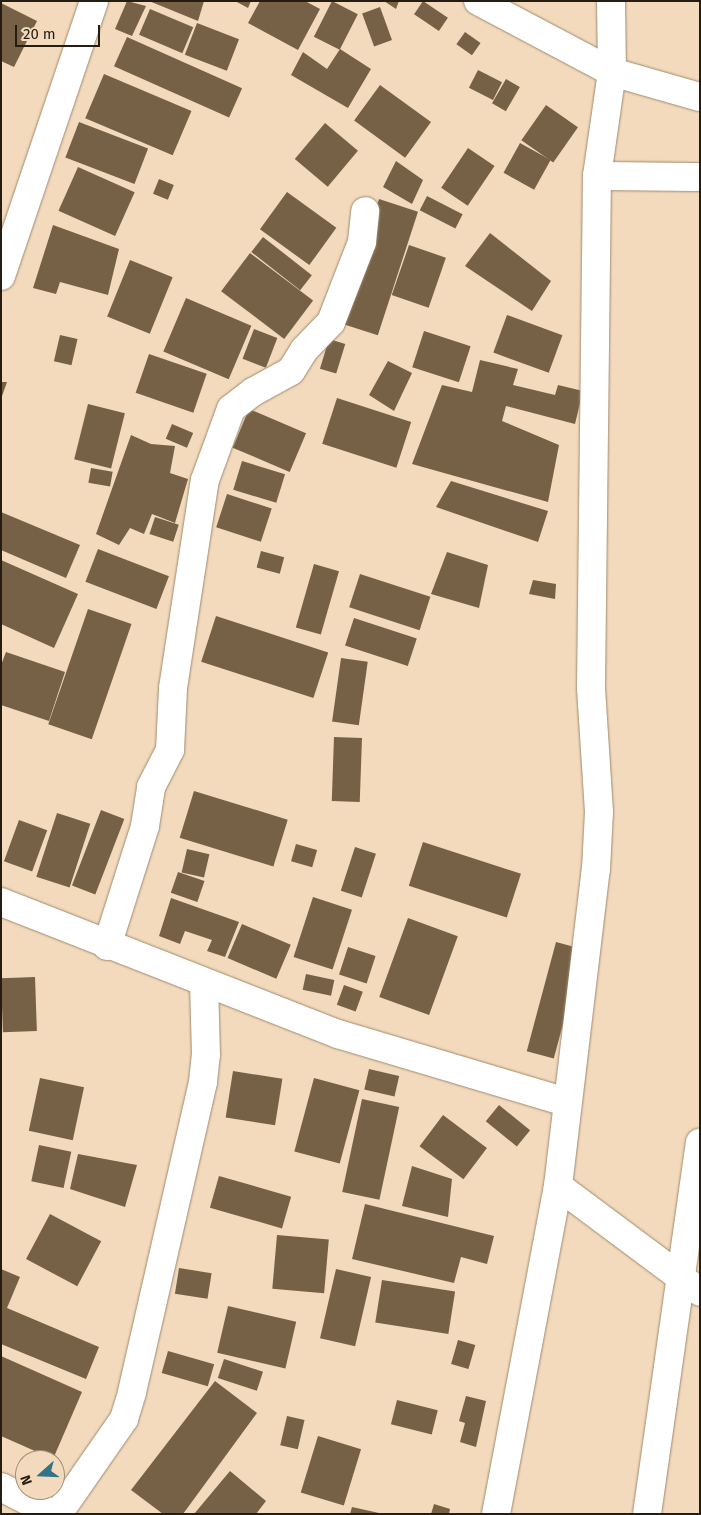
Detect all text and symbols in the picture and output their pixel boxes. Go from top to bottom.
scale bar [18,15,102,47]
text: 20 m [23,25,56,43]
north arrow [15,1450,65,1500]
text: N [17,1473,36,1487]

